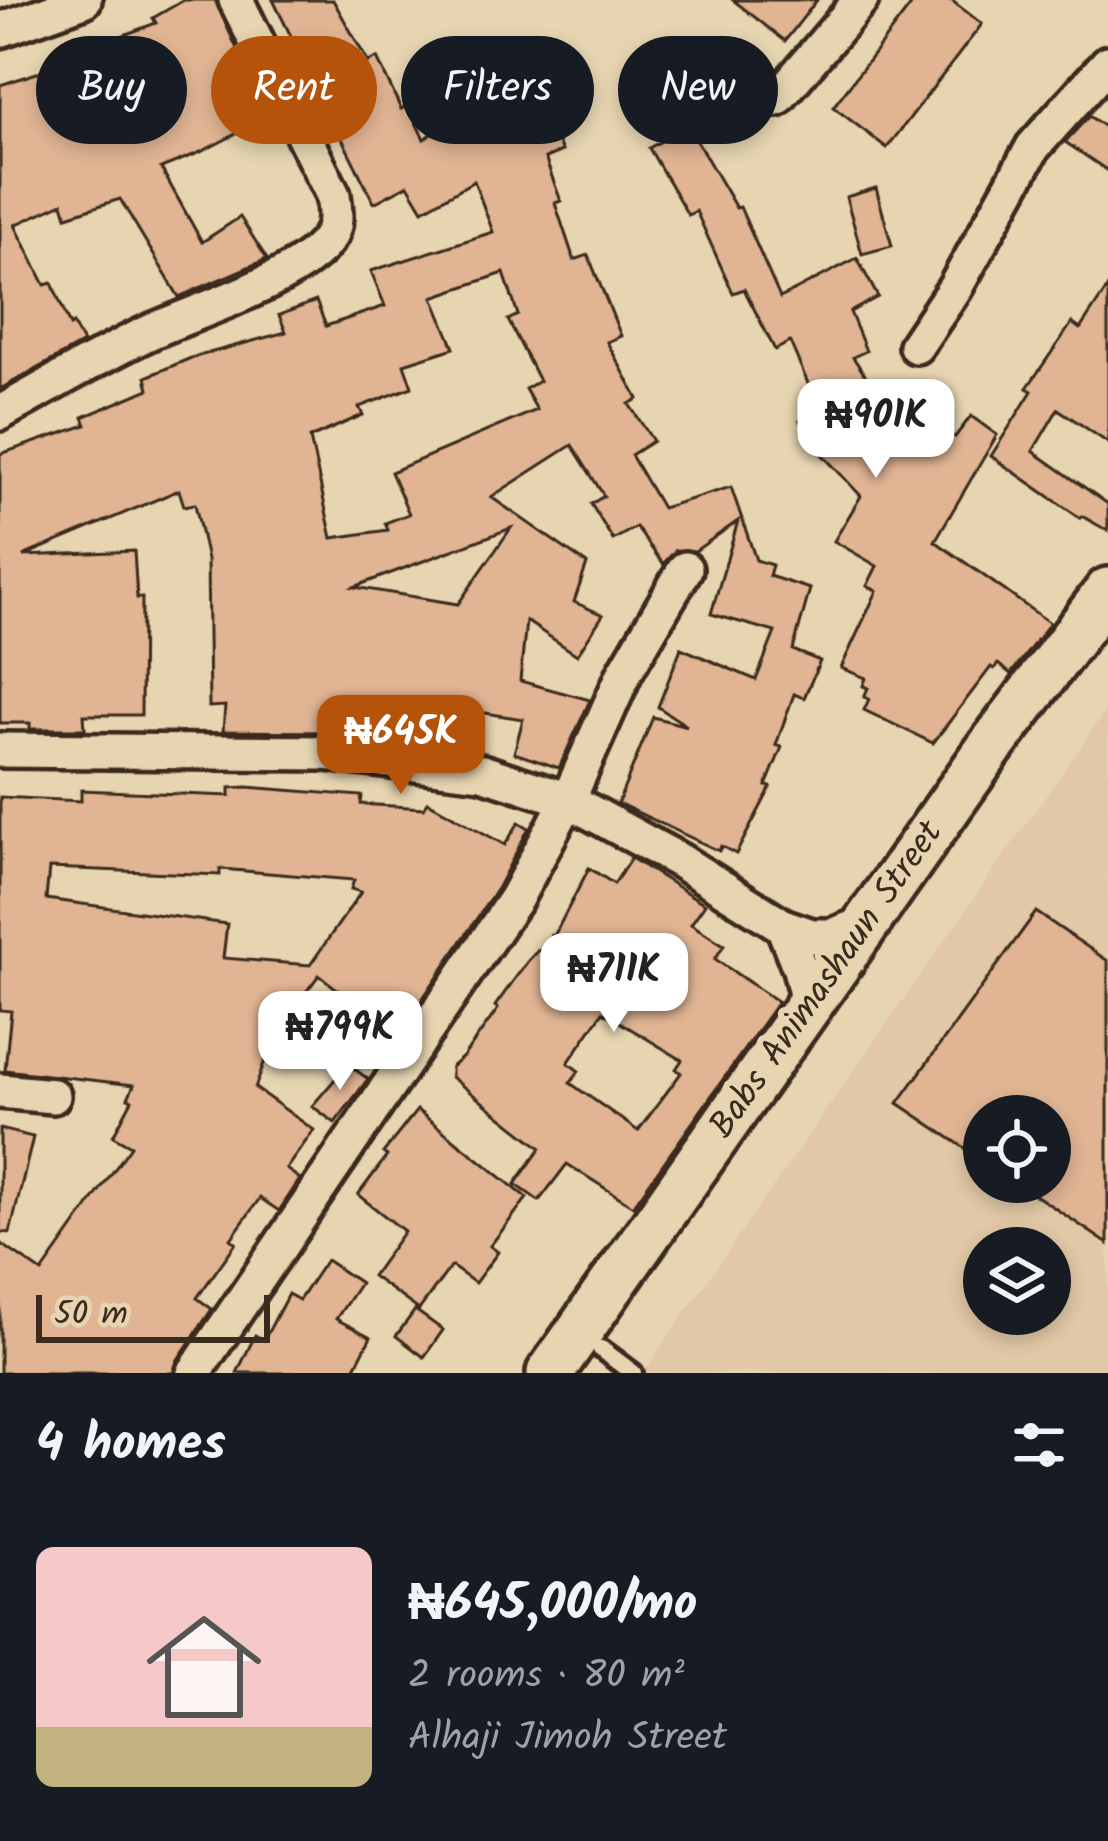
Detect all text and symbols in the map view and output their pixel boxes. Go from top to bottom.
chip: Buy [36,36,187,144]
chip: Rent [211,36,377,144]
chip: Filters [401,36,594,144]
chip: New [618,36,778,144]
pin: ₦901K [792,379,960,481]
text: ₦901K [824,387,928,449]
pin: ₦645K [317,695,485,797]
text: ₦645K [344,703,458,765]
street label: Babs Animashaun Street [695,808,959,1151]
pin: ₦711K [530,933,698,1035]
text: ₦711K [567,941,661,1003]
pin: ₦799K [256,991,424,1093]
text: ₦799K [285,999,395,1061]
map controls [963,1095,1071,1335]
button: locate [963,1095,1071,1203]
button: layers [963,1227,1071,1335]
scale bar [36,1289,270,1342]
text: 50 m [54,1289,128,1342]
text: 4 homes [36,1405,226,1486]
icon: filters [1006,1412,1072,1478]
text: ₦645,000/mo [408,1565,697,1646]
icon: home [132,1595,276,1739]
text: 2 rooms · 80 m² [408,1646,684,1708]
text: Alhaji Jimoh Street [408,1708,727,1770]

